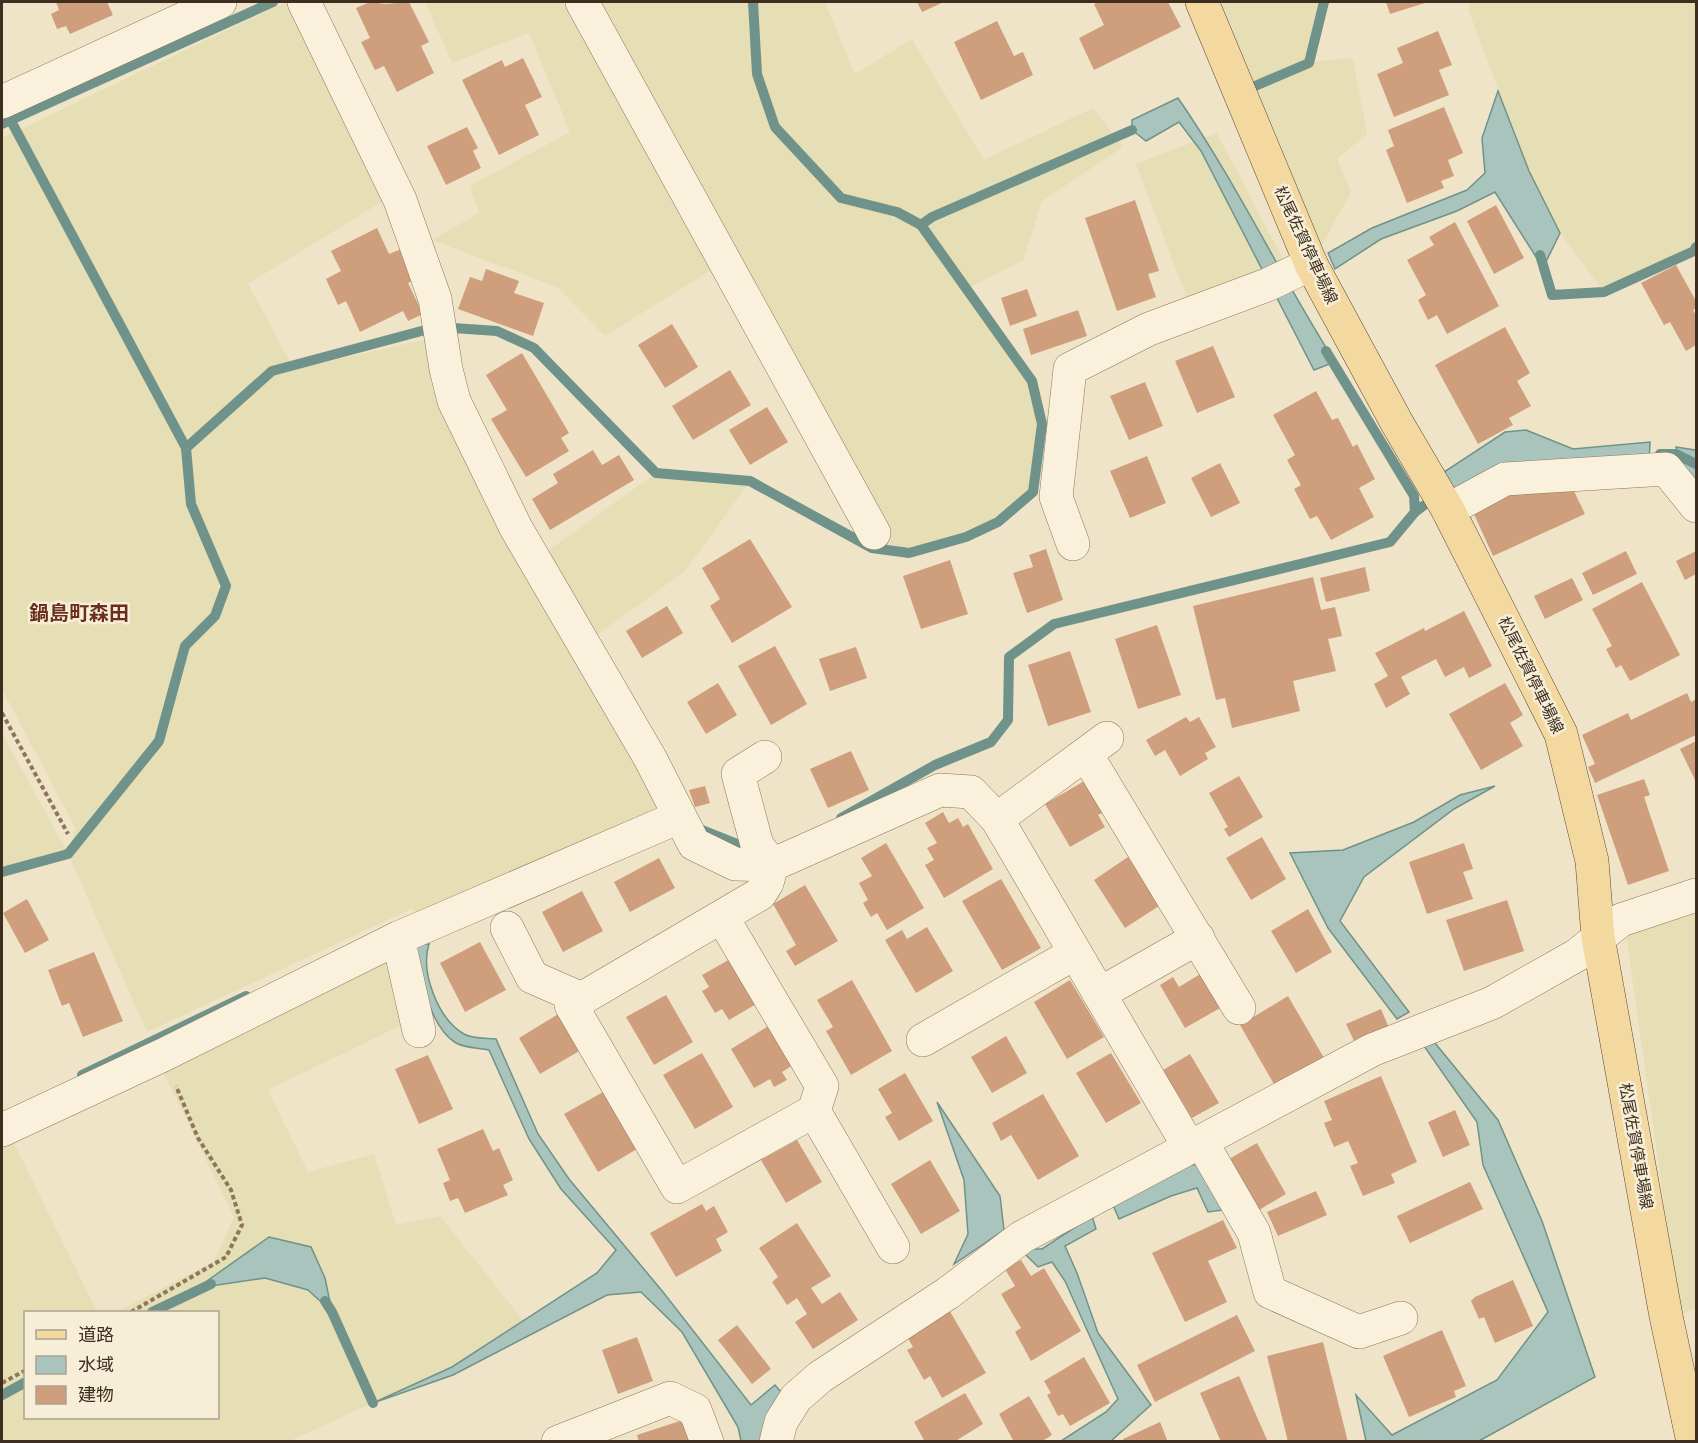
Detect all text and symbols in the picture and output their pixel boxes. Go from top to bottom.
street label: 松尾佐賀停車場線 [1270,183,1342,307]
district label: 鍋島町森田 [29,601,129,625]
street label: 松尾佐賀停車場線 [1494,613,1568,737]
street label: 松尾佐賀停車場線 [1616,1081,1656,1211]
legend [24,1311,219,1419]
text: 道路 [78,1324,114,1345]
text: 水域 [78,1354,114,1375]
text: 建物 [78,1384,114,1405]

